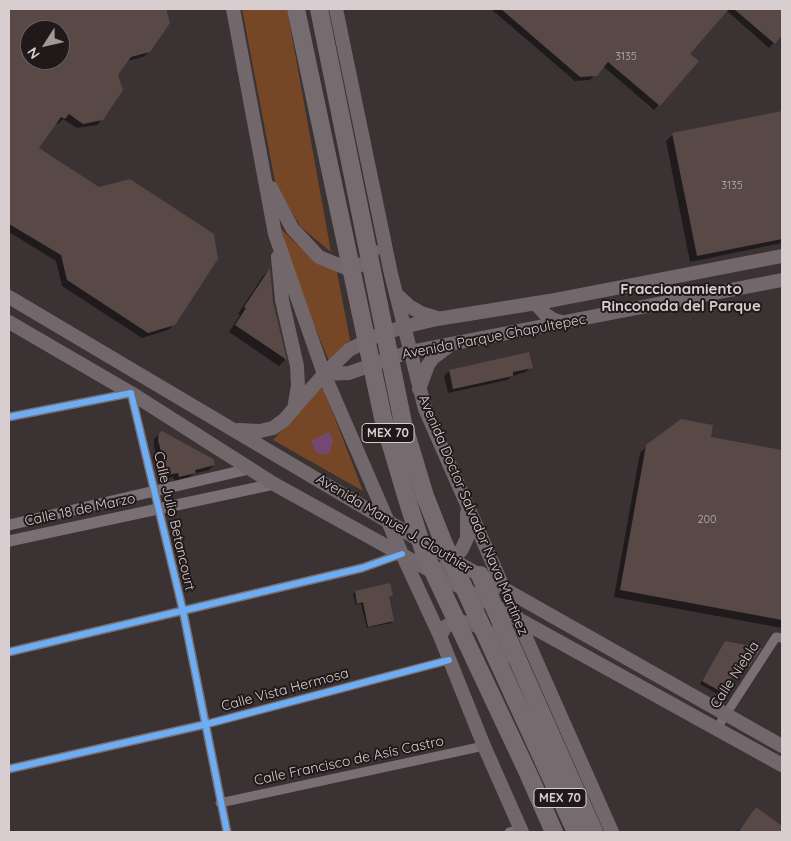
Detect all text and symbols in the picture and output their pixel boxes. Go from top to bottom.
north arrow [20,20,70,70]
text: N [23,44,44,62]
house number: 3135 [615,50,637,64]
house number: 3135 [721,179,743,193]
district label: Fraccionamiento Rinconada del Parque [601,280,761,315]
street label: Avenida Parque Chapultepec [400,311,588,363]
street label: Avenida Doctor Salvador Nava Martínez [415,392,531,638]
road number: MEX 70 [362,423,414,442]
street label: Calle Julio Betancourt [150,450,198,592]
street label: Avenida Manuel J. Clouthier [313,471,475,577]
street label: Calle 18 de Marzo [23,490,137,530]
house number: 200 [697,513,717,527]
street label: Calle Niebla [707,638,763,712]
street label: Calle Vista Hermosa [219,665,351,715]
street label: Calle Francisco de Asís Castro [253,733,445,789]
road number: MEX 70 [534,788,586,808]

